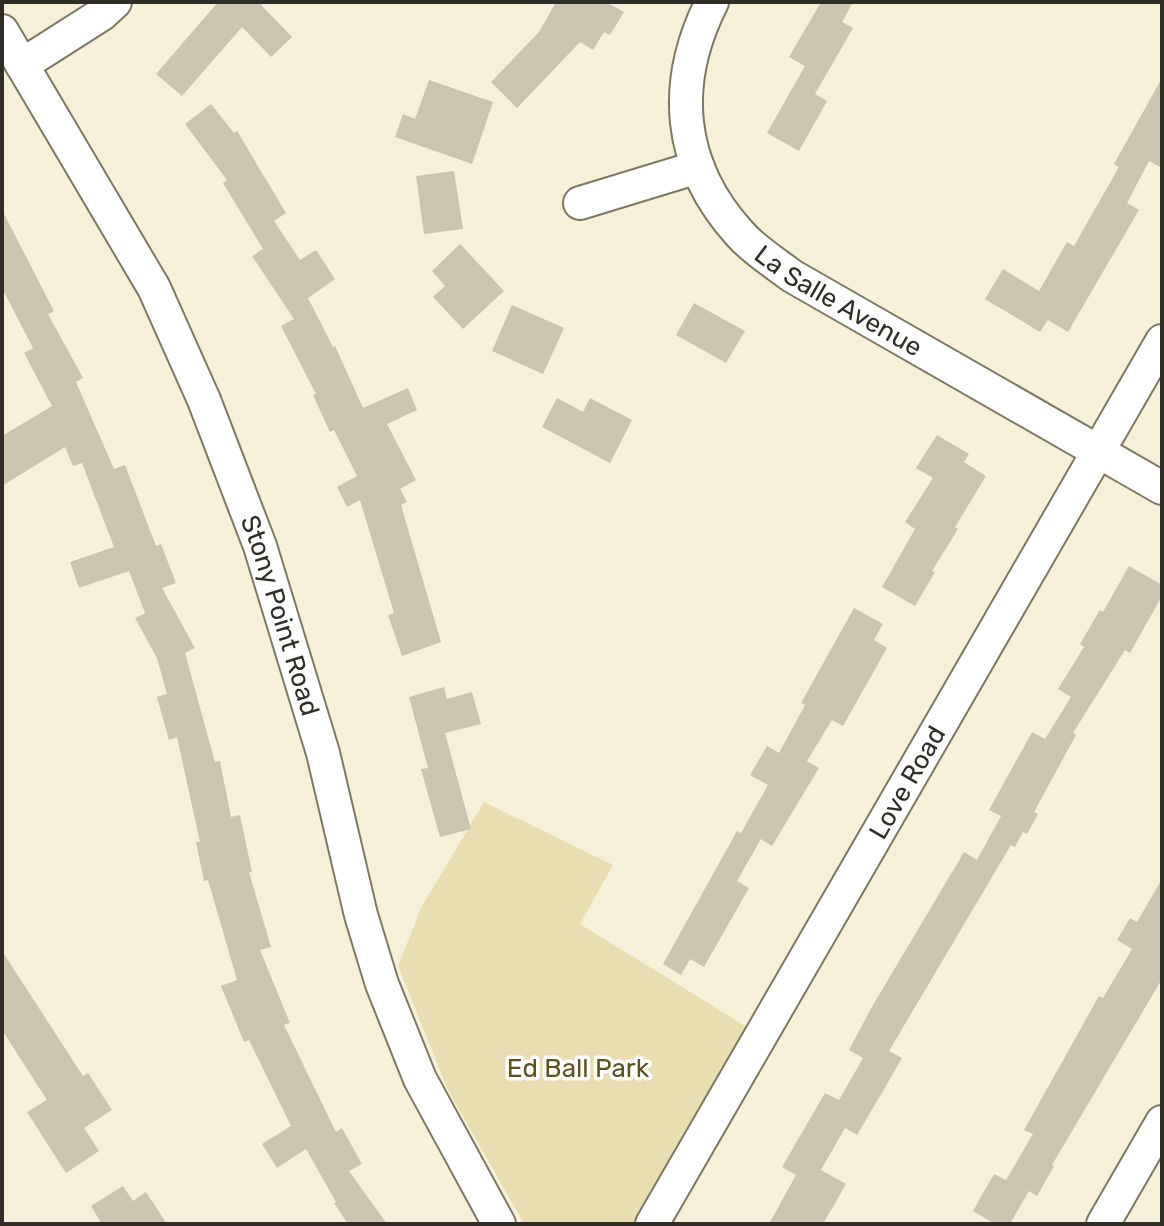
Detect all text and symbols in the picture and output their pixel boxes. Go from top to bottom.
street label: La Salle Avenue [748,239,928,363]
street label: Stony Point Road [234,511,326,720]
street label: Love Road [863,721,952,845]
park label: Ed Ball Park [507,1053,650,1084]

